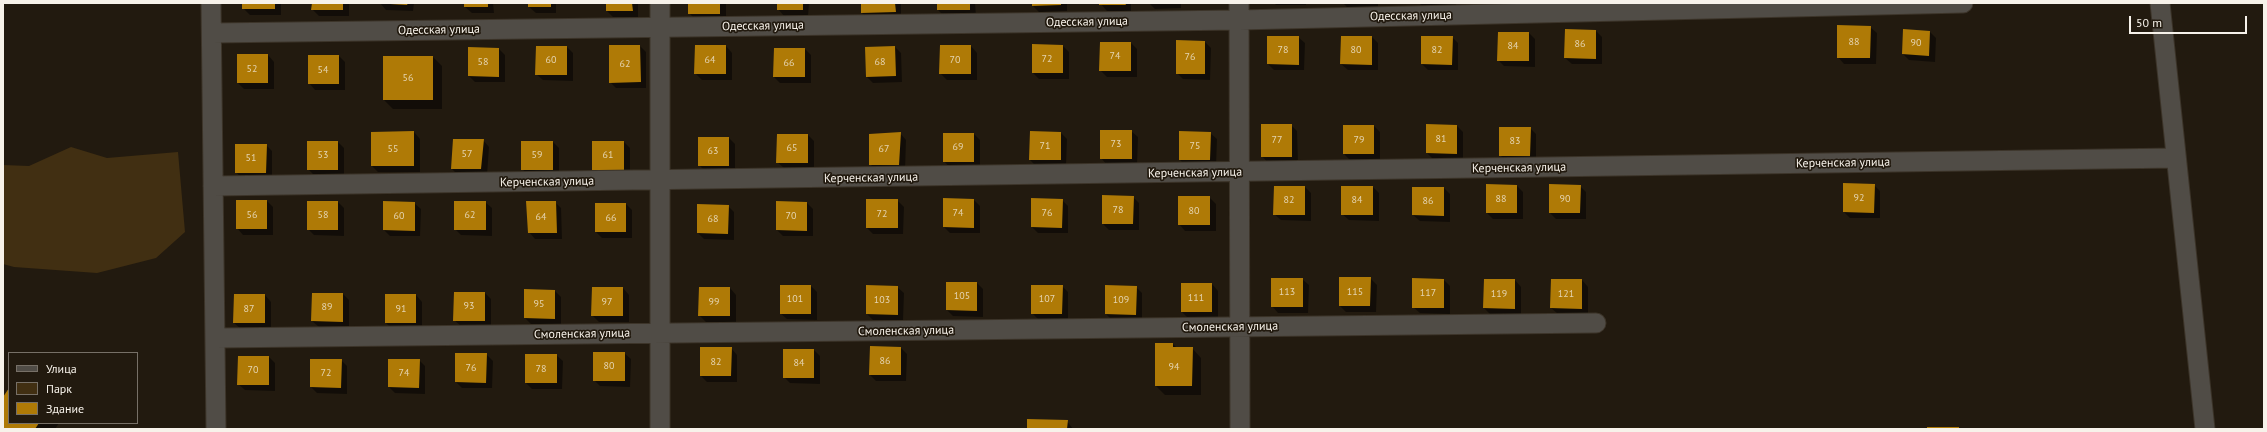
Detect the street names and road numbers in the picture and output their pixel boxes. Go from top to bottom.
street label: Одесская улица [1370,8,1452,24]
street label: Одесская улица [1046,14,1128,30]
street label: Одесская улица [722,18,804,34]
street label: Одесская улица [398,22,480,38]
street label: Керченская улица [1796,155,1890,171]
street label: Керченская улица [1472,160,1566,176]
street label: Керченская улица [1148,165,1242,181]
street label: Керченская улица [824,170,918,186]
street label: Керченская улица [500,174,594,190]
street label: Смоленская улица [1182,319,1278,335]
street label: Смоленская улица [858,323,954,339]
street label: Смоленская улица [534,326,630,342]

